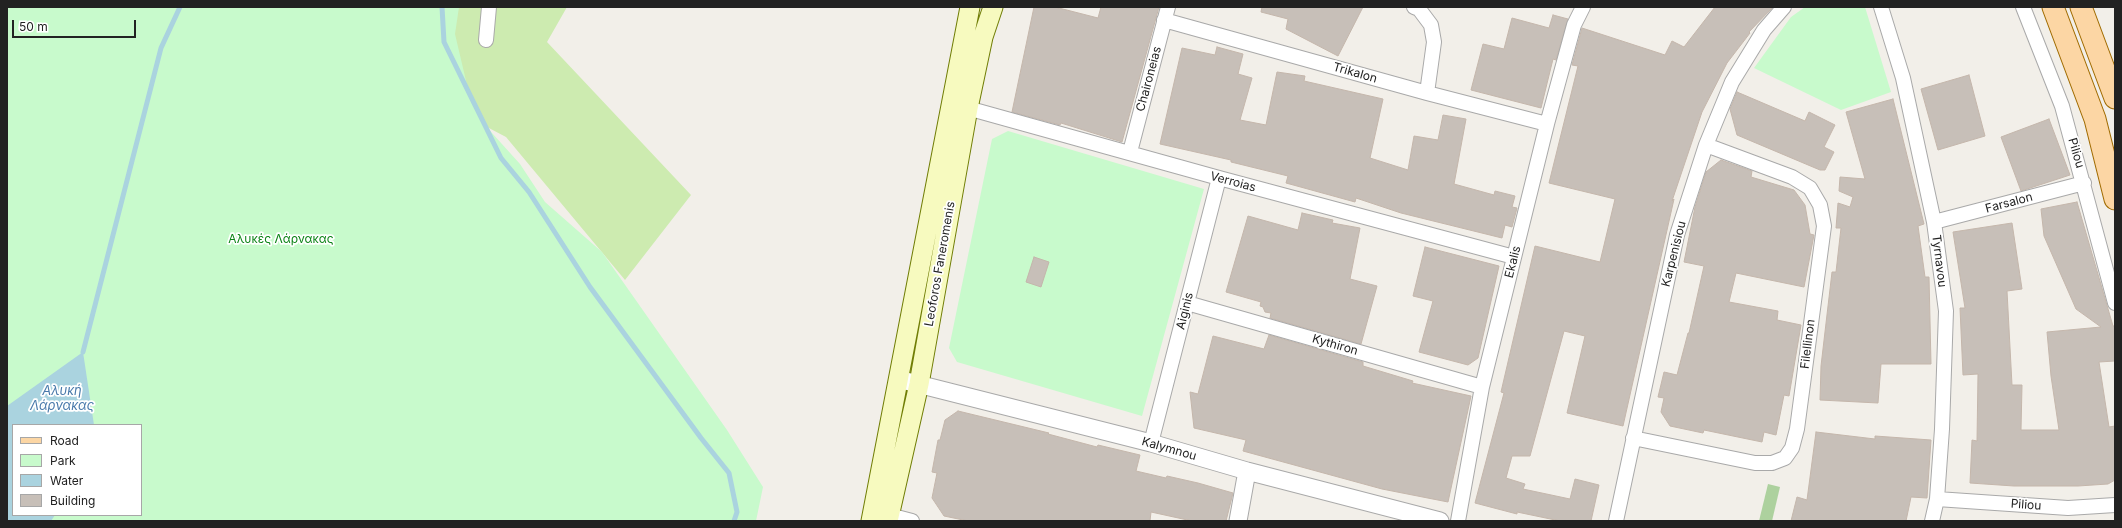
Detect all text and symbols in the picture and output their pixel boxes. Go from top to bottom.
scale bar [14,12,138,38]
text: 50 m [19,19,48,34]
street label: Chaironeias [1133,45,1165,113]
street label: Trikalon [1331,60,1379,86]
street label: Piliou [2065,136,2087,170]
street label: Verroias [1209,169,1257,195]
street label: Farsalon [1984,190,2034,216]
street label: Leoforos Faneromenis [922,200,958,328]
street label: Karpenisiou [1659,220,1689,288]
park label: Αλυκές Λάρνακας [228,232,334,246]
street label: Tyrnavou [1929,234,1949,288]
street label: Ekalis [1502,244,1524,280]
street label: Aiginis [1173,291,1197,331]
street label: Filellinon [1798,318,1818,370]
street label: Kythiron [1310,332,1360,358]
water label: Αλυκή Λάρνακας [30,383,94,414]
legend [12,424,142,516]
text: Road [50,433,79,448]
street label: Kalymnou [1140,434,1198,464]
text: Park [50,453,76,468]
text: Water [50,473,83,488]
text: Building [50,493,95,508]
street label: Piliou [2010,497,2042,513]

